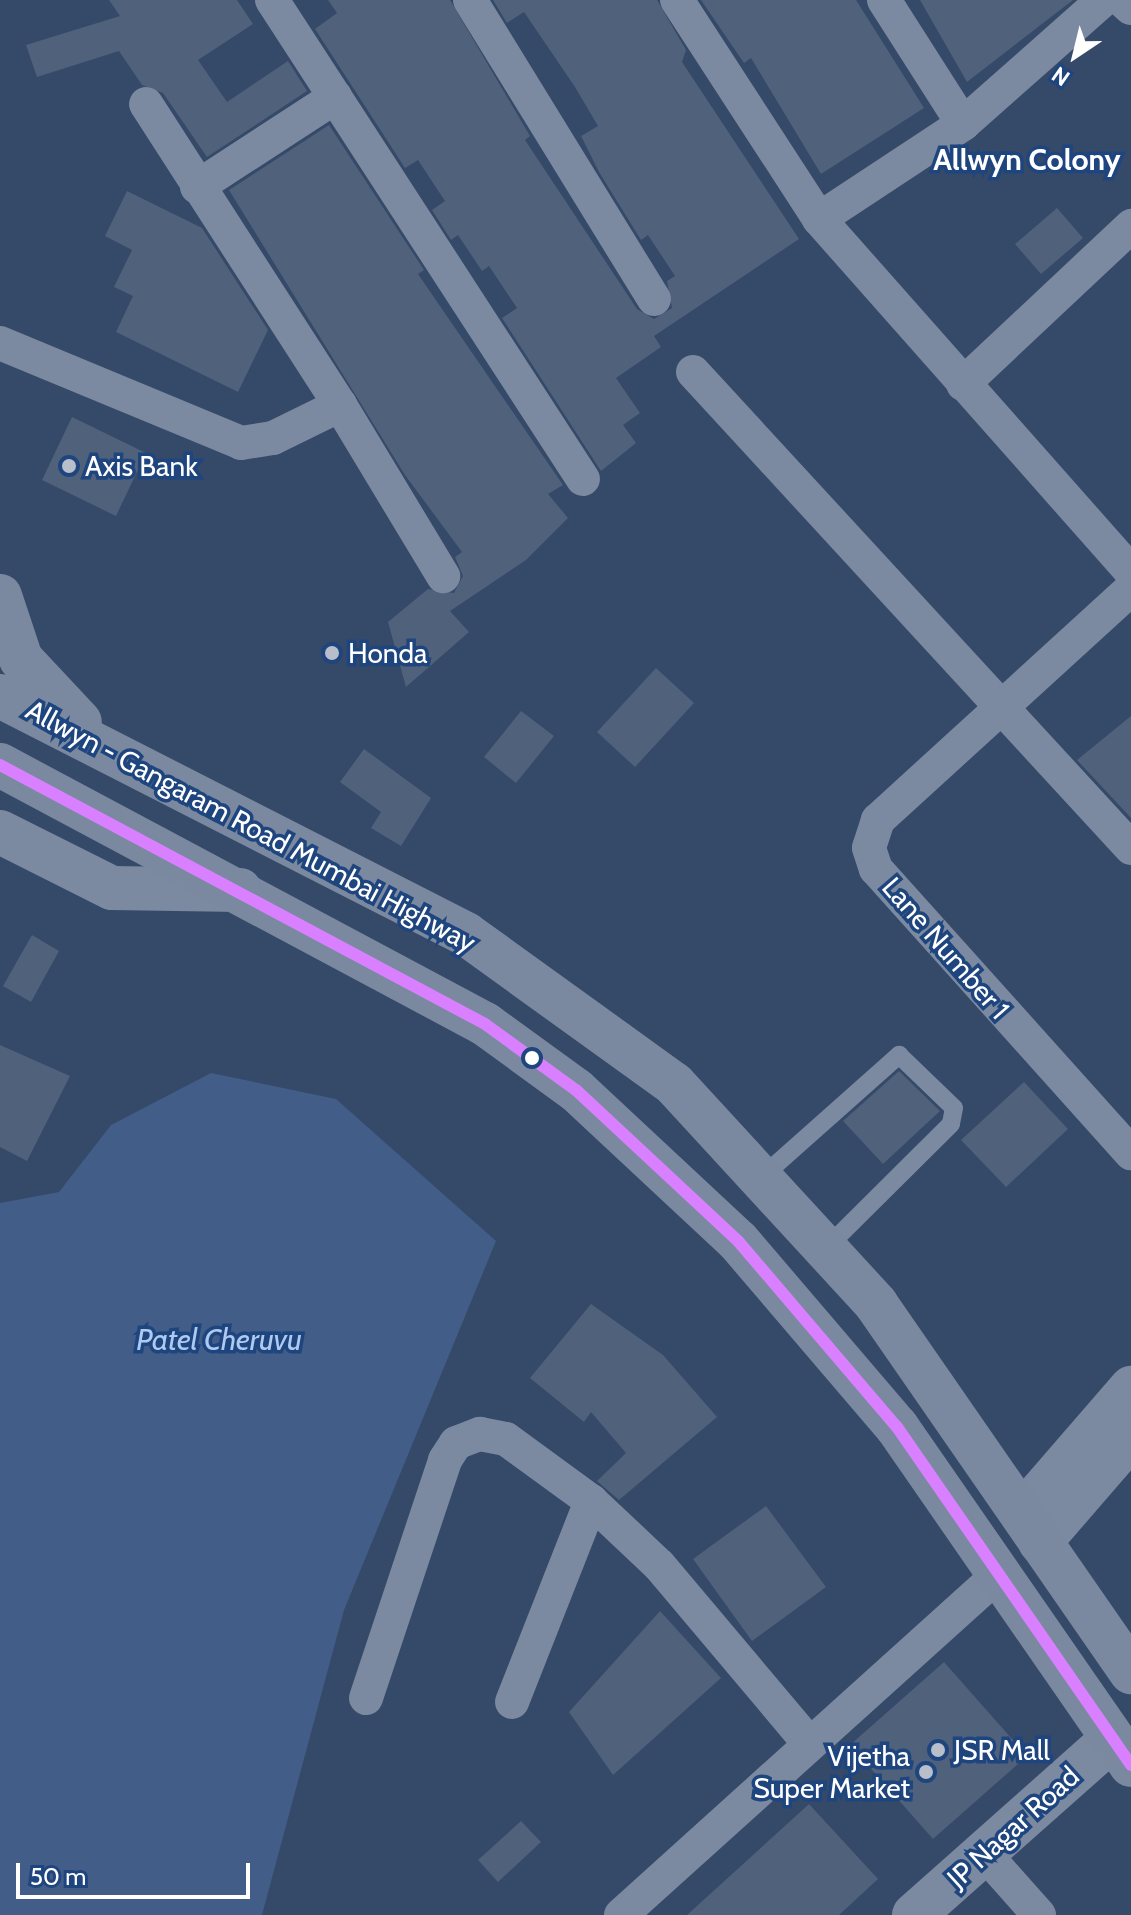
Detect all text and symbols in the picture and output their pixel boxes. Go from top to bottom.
north arrow [1035,16,1115,96]
text: N [1047,61,1075,92]
district label: Allwyn Colony [933,142,1121,178]
place label: Axis Bank [85,449,198,483]
marker: Axis Bank [60,457,78,475]
place label: Honda [348,636,427,670]
marker: Honda [323,644,341,662]
street label: Allwyn - Gangaram Road Mumbai Highway [20,693,482,959]
street label: Lane Number 1 [875,870,1017,1026]
unlabelled marker [524,1050,540,1066]
water label: Patel Cheruvu [136,1322,302,1358]
place label: JSR Mall [954,1733,1050,1767]
place label: Vijetha Super Market [754,1739,910,1805]
marker: JSR Mall [929,1741,947,1759]
street label: JP Nagar Road [940,1759,1086,1895]
marker: Vijetha Super Market [917,1763,935,1781]
scale bar [20,1847,254,1897]
text: 50 m [30,1862,86,1891]

